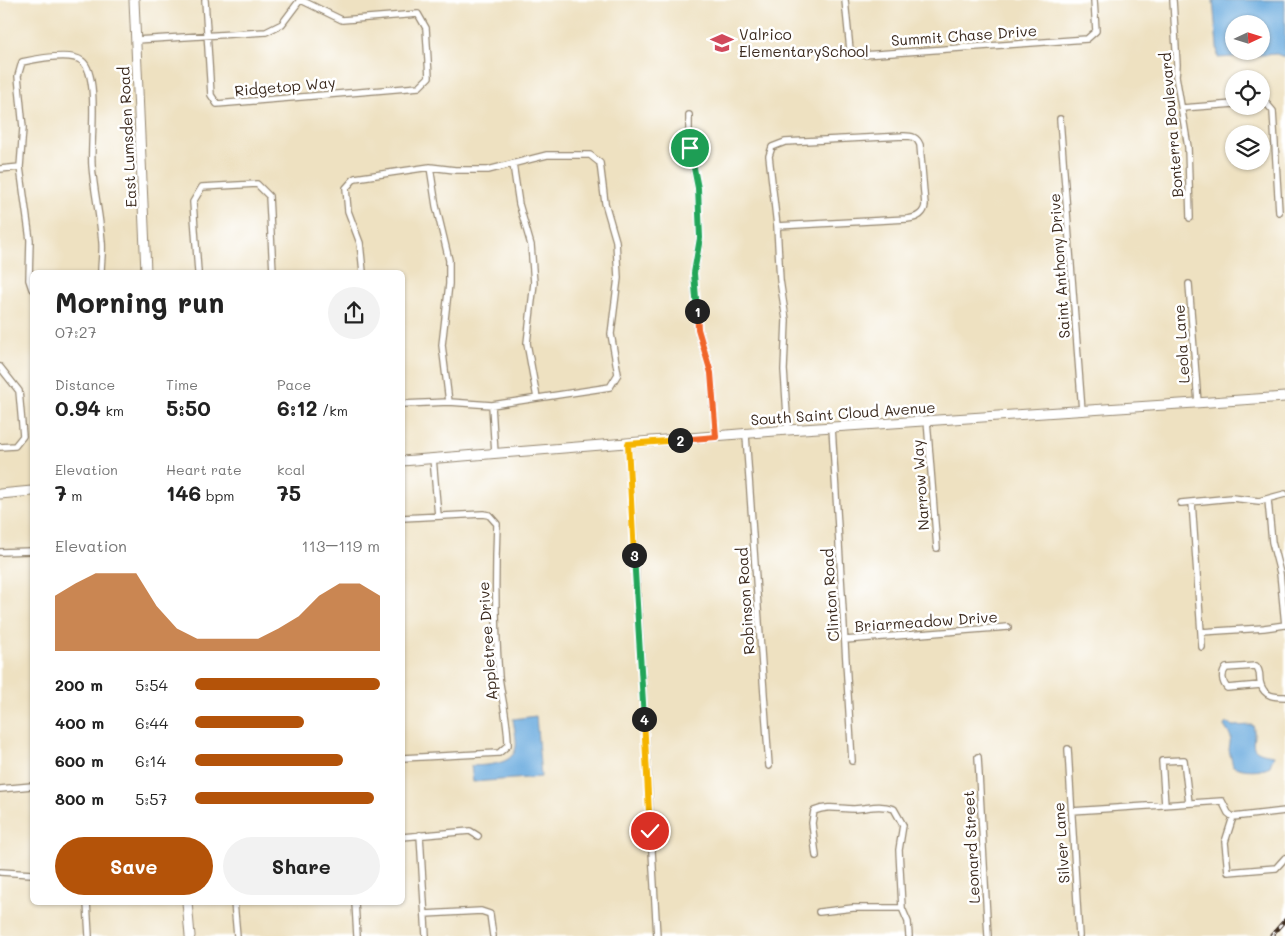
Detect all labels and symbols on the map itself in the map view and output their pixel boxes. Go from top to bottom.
north arrow [1225,15,1270,60]
street label: Summit Chase Drive [890,20,1038,50]
place label: Valrico ElementarySchool [739,24,869,61]
school or university icon: Valrico ElementarySchool [709,30,735,56]
street label: Bonterra Boulevard [1155,52,1187,198]
street label: East Lumsden Road [113,66,141,208]
street label: Ridgetop Way [234,72,337,100]
pin [669,127,711,169]
street label: Saint Anthony Drive [1044,193,1074,339]
pin: 1 [684,298,710,324]
street label: Leola Lane [1168,304,1194,384]
street label: South Saint Cloud Avenue [750,397,936,429]
pin: 2 [668,428,692,452]
street label: Narrow Way [907,439,933,531]
pin: 3 [622,542,646,568]
street label: Robinson Road [731,547,759,655]
street label: Clinton Road [817,548,843,642]
street label: Appletree Drive [473,581,501,701]
street label: Briarmeadow Drive [854,606,998,636]
pin: 4 [632,706,656,732]
street label: Leonard Street [958,790,984,904]
street label: Silver Lane [1048,802,1074,884]
pin [629,810,671,852]

